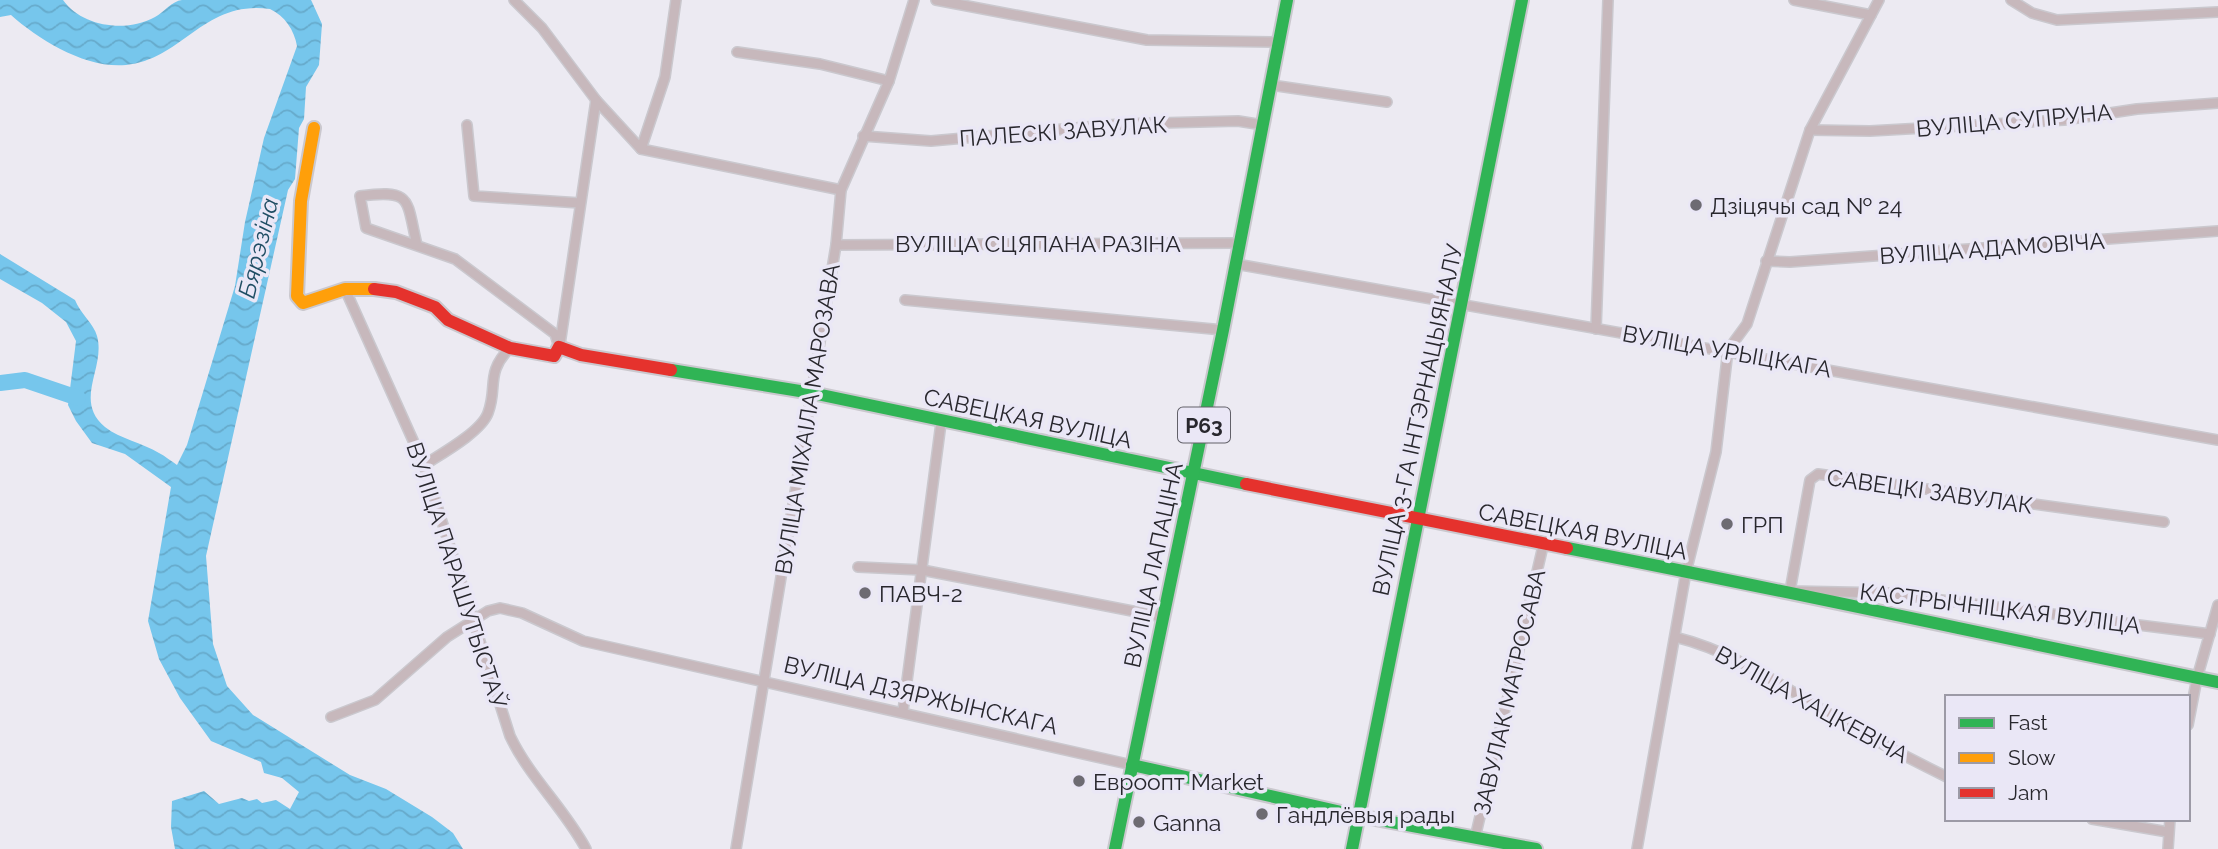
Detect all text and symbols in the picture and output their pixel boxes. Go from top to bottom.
street label: ВУЛІЦА СУПРУНА [1915,98,2114,142]
street label: ПАЛЕСКІ ЗАВУЛАК [958,110,1168,152]
place label: Дзіцячы сад № 24 [1710,192,1902,219]
water label: Бярэзіна [232,195,284,301]
marker: Дзіцячы сад № 24 [1688,197,1704,213]
street label: ВУЛІЦА АДАМОВІЧА [1878,227,2106,269]
street label: ВУЛІЦА СЦЯПАНА РАЗІНА [895,230,1181,257]
street label: ВУЛІЦА 3-ГА ІНТЭРНАЦЫЯНАЛУ [1367,241,1468,598]
street label: ВУЛІЦА МІХАІЛА МАРОЗАВА [769,261,845,576]
street label: ВУЛІЦА УРЫЦКАГА [1620,319,1834,383]
street label: САВЕЦКАЯ ВУЛІЦА [921,383,1135,453]
road number: Р63 [1178,408,1230,442]
street label: ВУЛІЦА ПАРАШУТЫСТАЎ [401,439,513,712]
street label: ВУЛІЦА ЛАПАЦІНА [1118,460,1188,670]
street label: САВЕЦКІ ЗАВУЛАК [1825,463,2035,519]
street label: САВЕЦКАЯ ВУЛІЦА [1476,497,1690,565]
place label: ГРП [1741,511,1784,538]
marker: ГРП [1719,516,1735,532]
street label: ЗАВУЛАК МАТРОСАВА [1468,566,1550,817]
street label: КАСТРЫЧНІЦКАЯ ВУЛІЦА [1858,577,2142,639]
place label: ПАВЧ-2 [879,580,963,607]
marker: ПАВЧ-2 [857,585,873,601]
street label: ВУЛІЦА ХАЦКЕВІЧА [1711,640,1914,768]
street label: ВУЛІЦА ДЗЯРЖЫНСКАГА [781,650,1061,740]
legend [1945,695,2190,821]
text: Fast [2008,710,2048,735]
text: Slow [2008,745,2056,770]
place label: Евроопт Market [1093,768,1264,795]
marker: Евроопт Market [1071,773,1087,789]
text: Jam [2008,780,2049,805]
place label: Гандлёвыя рады [1276,801,1455,828]
marker: Гандлёвыя рады [1254,806,1270,822]
place label: Ganna [1153,809,1221,836]
marker: Ganna [1131,814,1147,830]

